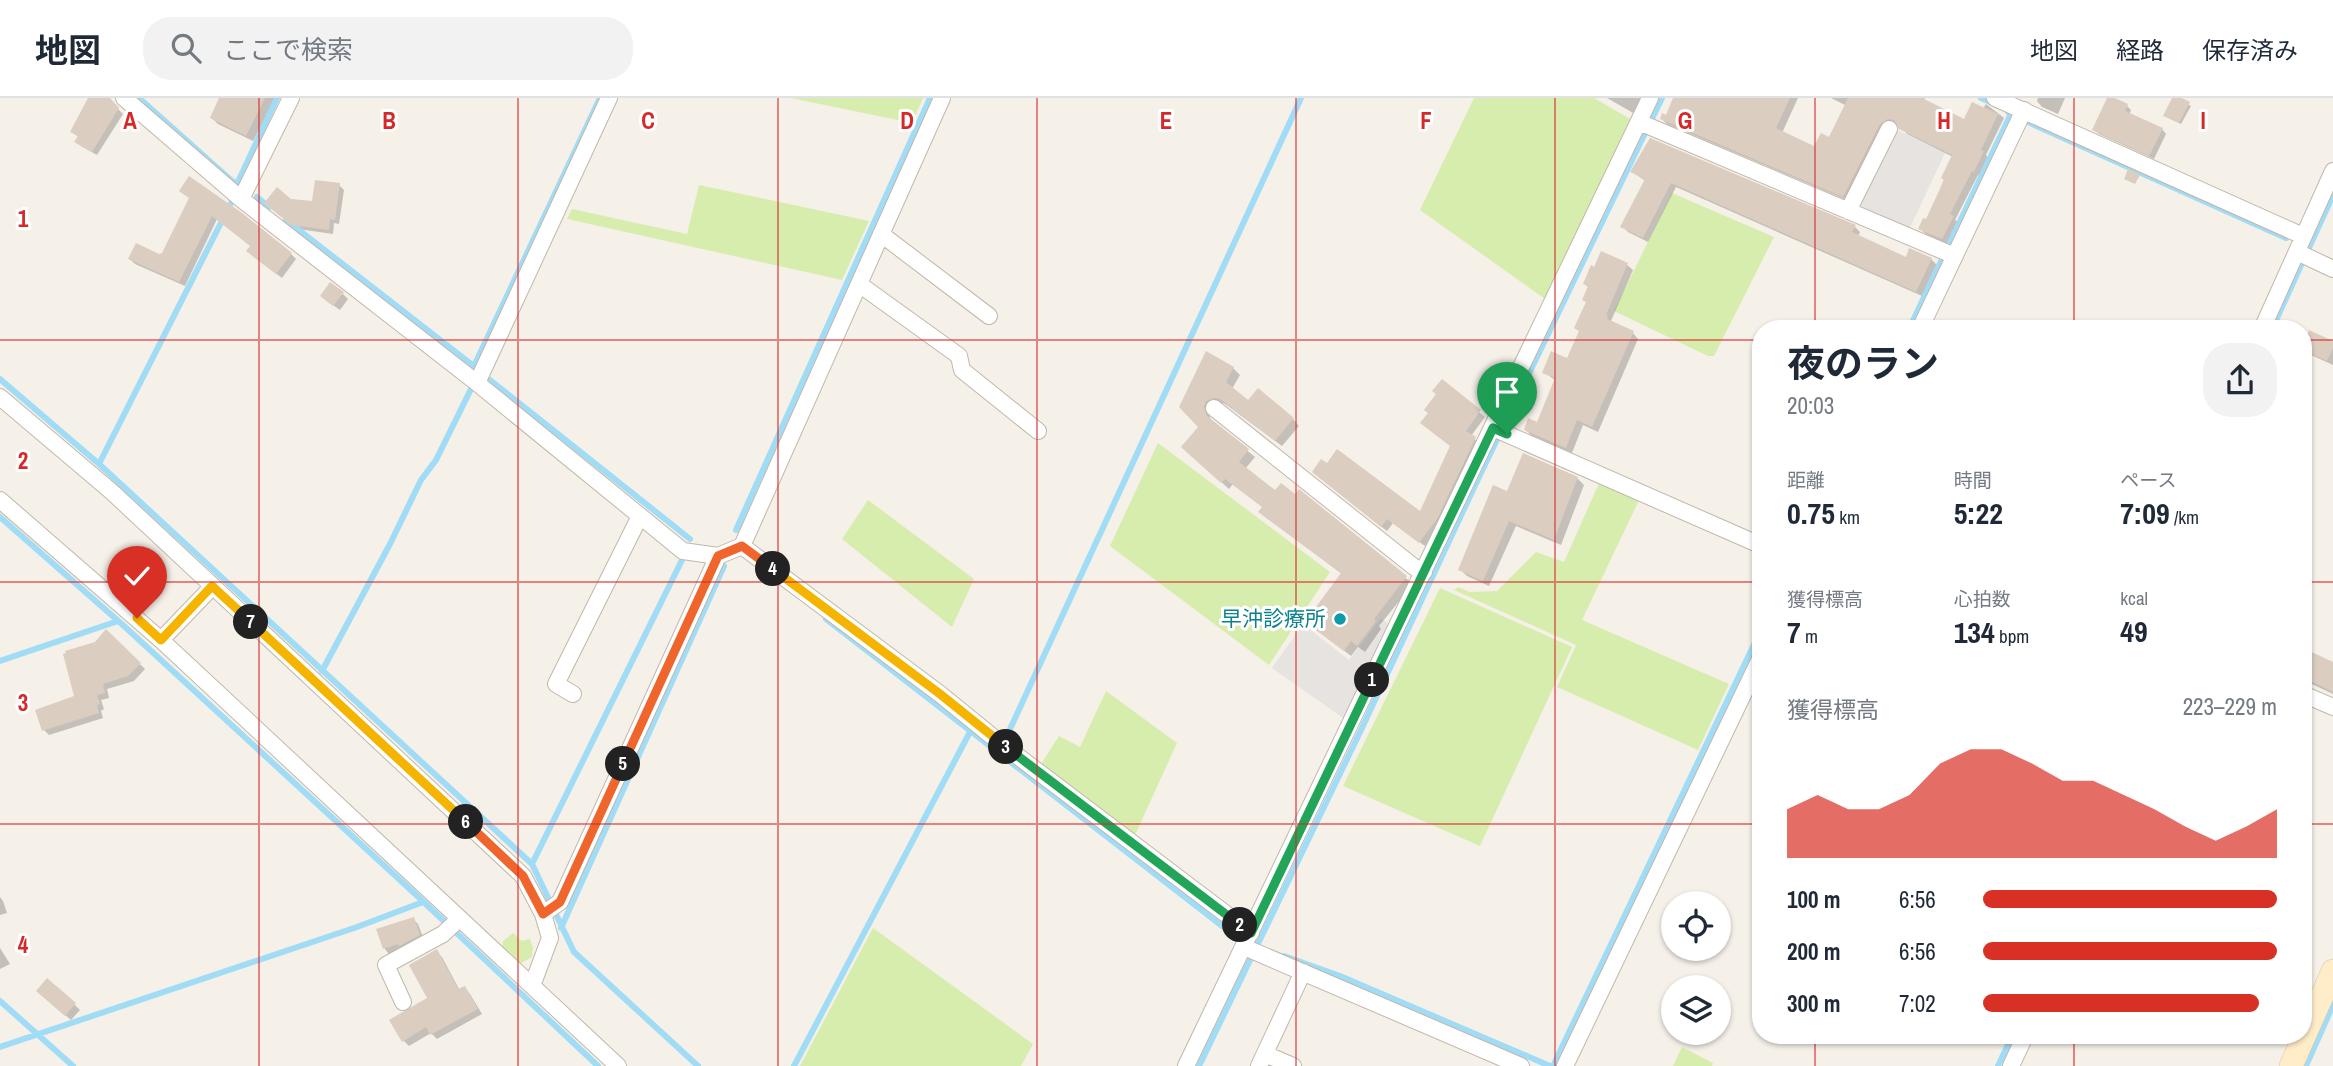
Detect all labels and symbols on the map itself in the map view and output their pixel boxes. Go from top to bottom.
text: A [123,105,137,136]
text: B [382,105,396,136]
text: C [641,105,655,136]
text: D [900,105,914,136]
text: E [1160,105,1172,136]
text: F [1420,105,1432,136]
text: G [1678,105,1692,136]
text: H [1937,105,1951,136]
text: I [2200,105,2206,136]
text: 1 [18,203,29,234]
pin [1477,362,1537,434]
text: 2 [18,445,28,476]
pin [107,546,167,618]
pin: 4 [756,552,790,587]
pin: 7 [233,604,268,640]
place label: 早沖診療所 [1221,604,1326,633]
marker: 早沖診療所 [1332,611,1348,627]
pin: 1 [1354,662,1390,698]
text: 3 [18,687,28,718]
pin: 3 [988,730,1024,764]
pin: 5 [606,746,640,782]
pin: 6 [448,804,484,840]
pin: 2 [1222,908,1258,942]
text: 4 [18,929,29,960]

